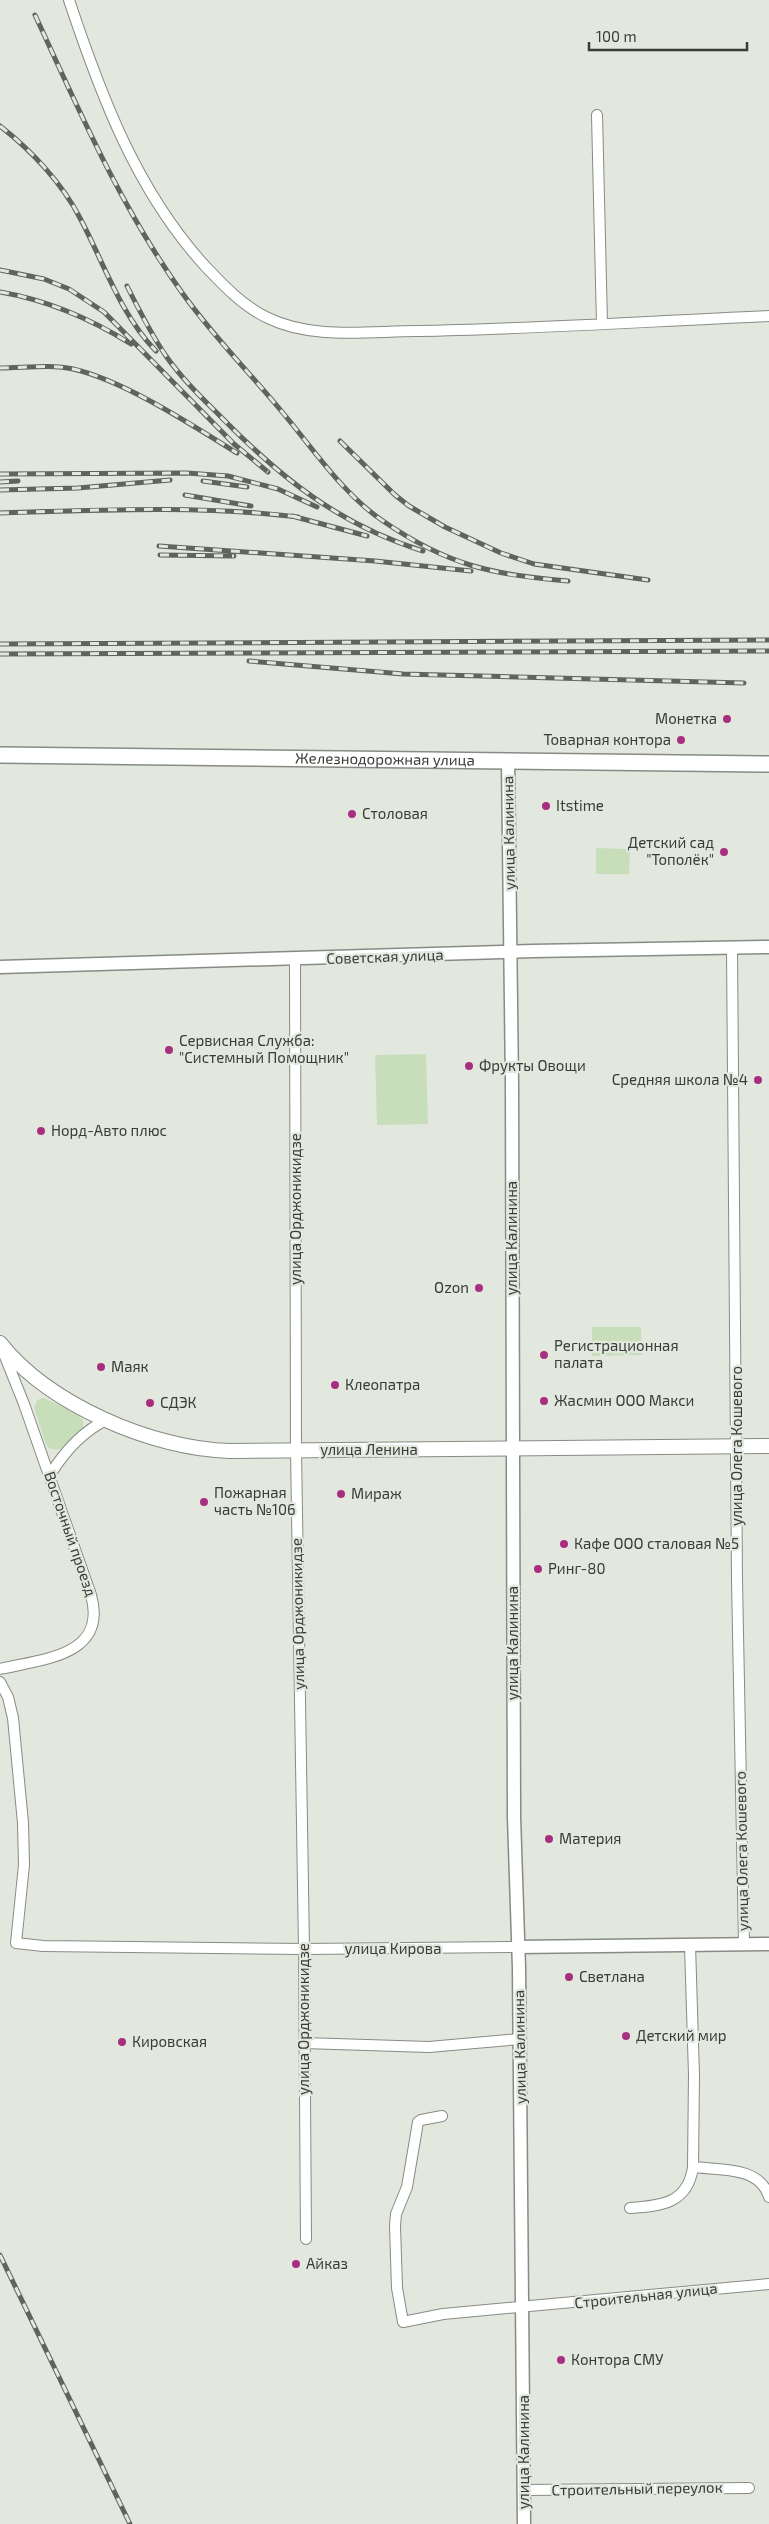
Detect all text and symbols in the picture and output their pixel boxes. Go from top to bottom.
scale bar [589,20,746,52]
text: 100 m [596,27,637,45]
place label: Монетка [655,709,717,727]
marker: Монетка [721,713,733,725]
place label: Товарная контора [543,730,671,748]
marker: Товарная контора [675,734,687,746]
street label: Железнодорожная улица [295,748,475,769]
street label: улица Калинина [498,776,519,890]
place label: Itstime [556,796,604,814]
marker: Itstime [540,800,552,812]
place label: Столовая [362,804,428,822]
marker: Столовая [346,808,358,820]
place label: Детский сад "Тополёк" [628,833,714,868]
marker: Детский сад "Тополёк" [718,846,730,858]
street label: Советская улица [326,945,444,968]
place label: Сервисная Служба: "Системный Помощник" [179,1031,349,1066]
marker: Сервисная Служба: "Системный Помощник" [163,1044,175,1056]
place label: Фрукты Овощи [479,1056,586,1075]
marker: Фрукты Овощи [463,1060,475,1072]
place label: Средняя школа №4 [612,1070,748,1088]
marker: Средняя школа №4 [752,1074,764,1086]
place label: Норд-Авто плюс [51,1121,167,1139]
marker: Норд-Авто плюс [35,1125,47,1137]
street label: улица Орджоникидзе [286,1133,305,1285]
street label: улица Калинина [502,1181,521,1295]
place label: Ozon [434,1278,469,1296]
marker: Ozon [473,1282,485,1294]
place label: Регистрационная палата [554,1336,679,1371]
marker: Регистрационная палата [538,1349,550,1361]
place label: Маяк [111,1357,149,1375]
marker: Маяк [95,1361,107,1373]
street label: улица Олега Кошевого [727,1366,746,1526]
place label: Клеопатра [345,1375,420,1393]
marker: Клеопатра [329,1379,341,1391]
place label: Жасмин ООО Макси [554,1391,694,1409]
place label: СДЭК [160,1393,197,1411]
marker: Жасмин ООО Макси [538,1395,550,1407]
marker: СДЭК [144,1397,156,1409]
street label: улица Ленина [320,1440,418,1459]
street label: Восточный проезд [41,1469,101,1599]
place label: Пожарная часть №106 [214,1483,296,1518]
place label: Мираж [351,1484,402,1502]
marker: Мираж [335,1488,347,1500]
marker: Пожарная часть №106 [198,1496,210,1508]
place label: Кафе ООО сталовая №5 [574,1534,739,1552]
street label: улица Орджоникидзе [287,1538,308,1690]
marker: Кафе ООО сталовая №5 [558,1538,570,1550]
place label: Ринг-80 [548,1559,605,1577]
marker: Ринг-80 [532,1563,544,1575]
street label: улица Калинина [503,1586,522,1700]
street label: улица Олега Кошевого [731,1771,752,1931]
place label: Материя [559,1829,621,1847]
marker: Материя [543,1833,555,1845]
street label: улица Кирова [345,1939,441,1958]
street label: улица Орджоникидзе [294,1943,313,2095]
place label: Светлана [579,1967,645,1985]
marker: Светлана [563,1971,575,1983]
street label: улица Калинина [509,1990,530,2104]
place label: Детский мир [636,2026,727,2044]
marker: Детский мир [620,2030,632,2042]
place label: Кировская [132,2032,207,2050]
marker: Кировская [116,2036,128,2048]
place label: Айказ [306,2254,348,2272]
marker: Айказ [290,2258,302,2270]
street label: Строительная улица [573,2279,719,2312]
place label: Контора СМУ [571,2350,664,2368]
marker: Контора СМУ [555,2354,567,2366]
street label: улица Калинина [514,2395,533,2509]
street label: Строительный переулок [551,2478,723,2499]

